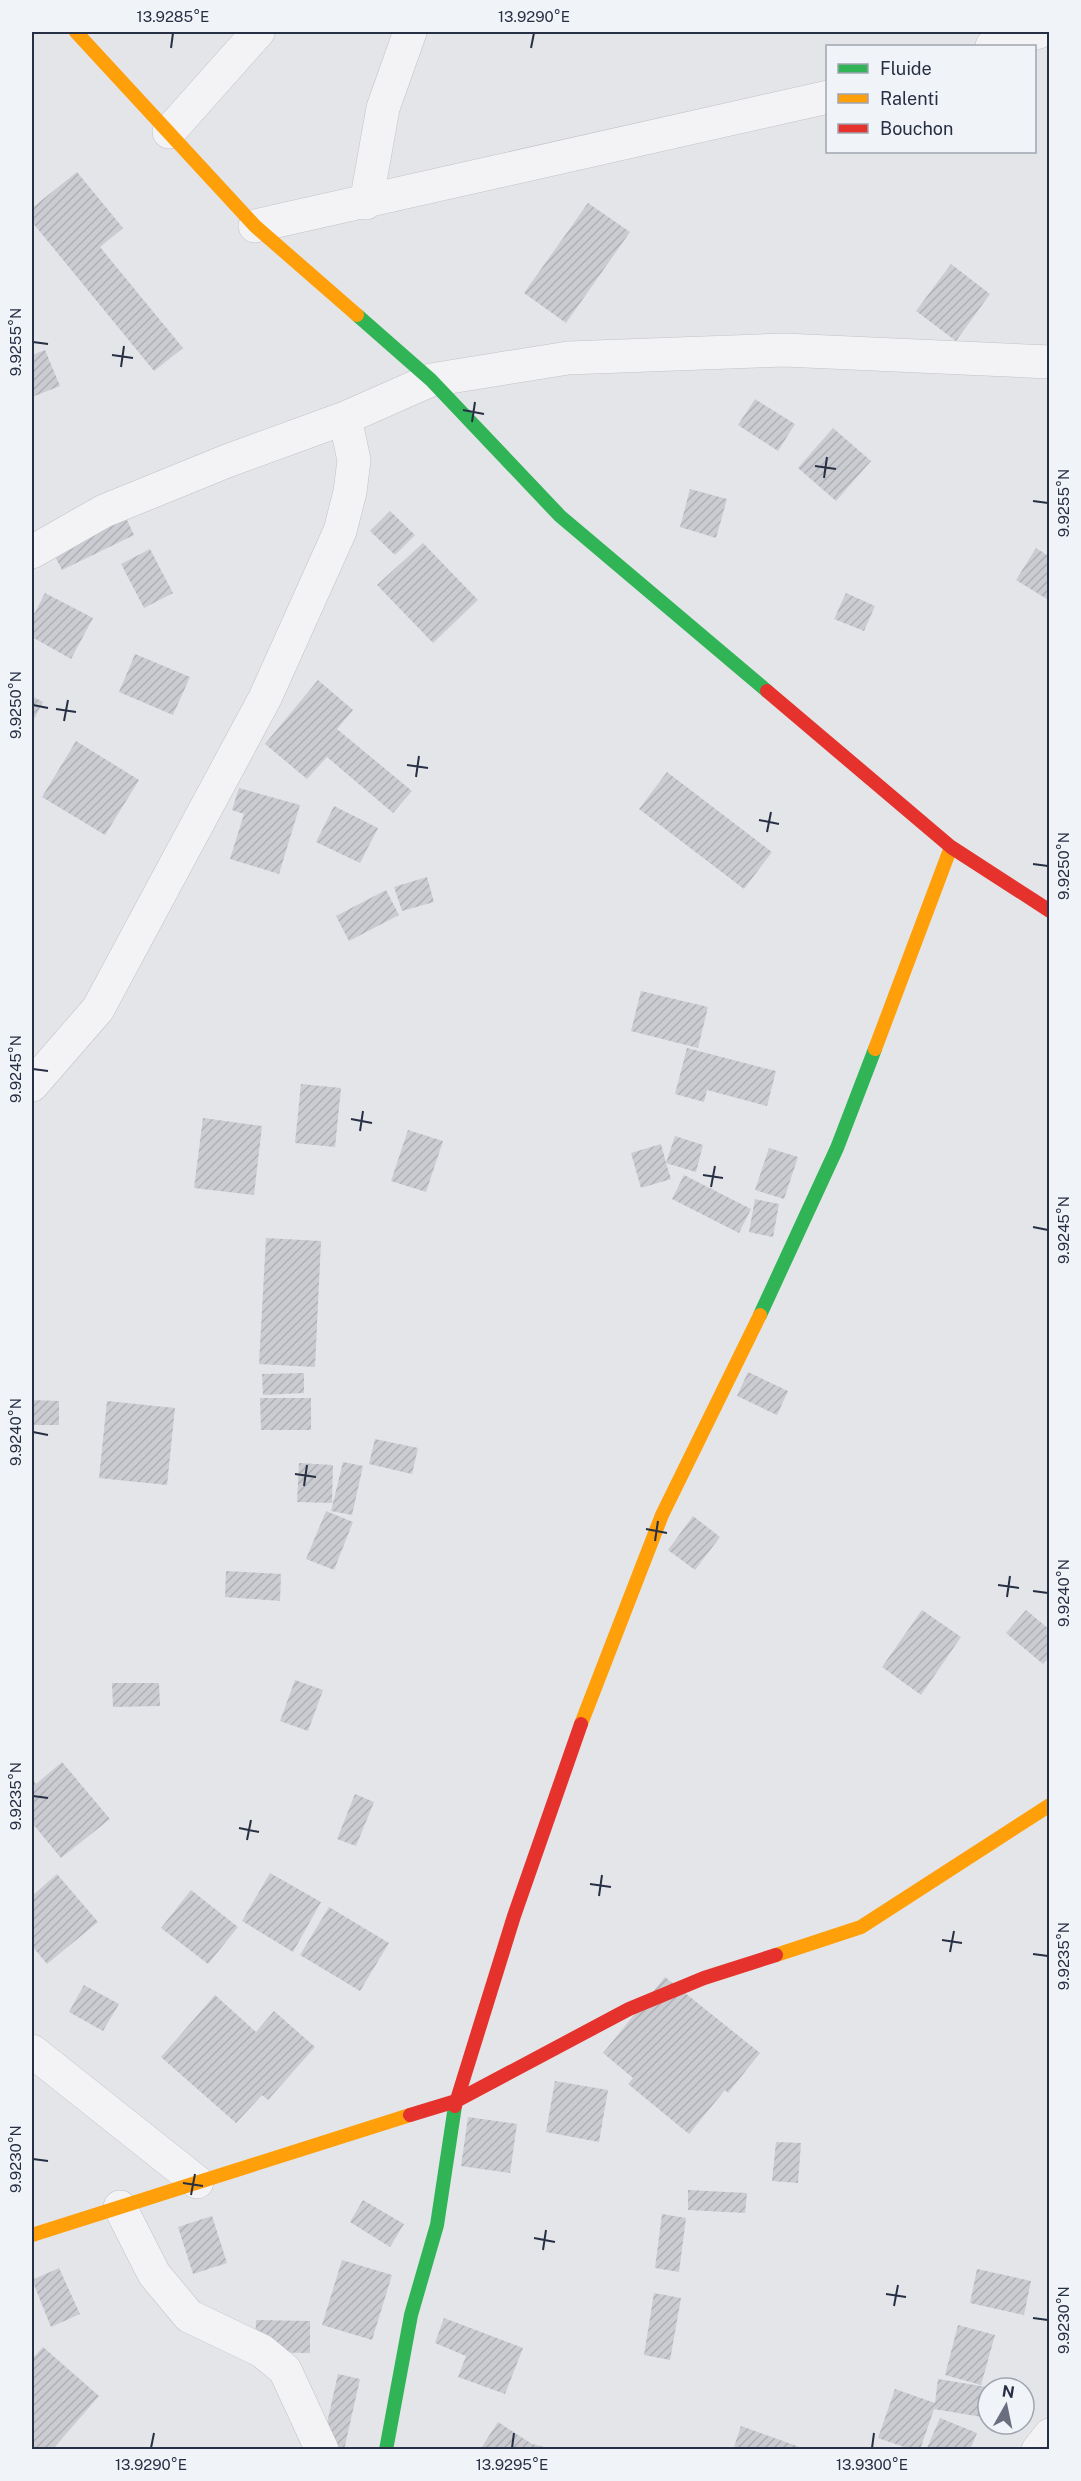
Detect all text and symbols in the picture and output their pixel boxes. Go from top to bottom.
text: 13.9285°E [137,8,209,25]
text: 13.9290°E [498,8,570,25]
legend [826,45,1036,153]
text: Fluide [880,58,932,79]
text: Ralenti [880,88,939,109]
text: Bouchon [880,118,953,139]
text: 9.9255°N [7,308,24,376]
text: 9.9255°N [1055,469,1072,537]
text: 9.9250°N [7,671,24,739]
text: 9.9250°N [1055,832,1072,900]
text: 9.9245°N [7,1035,24,1103]
text: 9.9245°N [1055,1196,1072,1264]
text: 9.9240°N [7,1398,24,1466]
text: 9.9240°N [1055,1559,1072,1627]
text: 9.9235°N [7,1762,24,1830]
text: 9.9235°N [1055,1922,1072,1990]
text: 9.9230°N [7,2125,24,2193]
text: 9.9230°N [1055,2286,1072,2354]
north arrow [976,2376,1036,2436]
text: N [1001,2381,1016,2402]
text: 13.9290°E [115,2456,187,2473]
text: 13.9295°E [476,2456,548,2473]
text: 13.9300°E [836,2456,908,2473]

